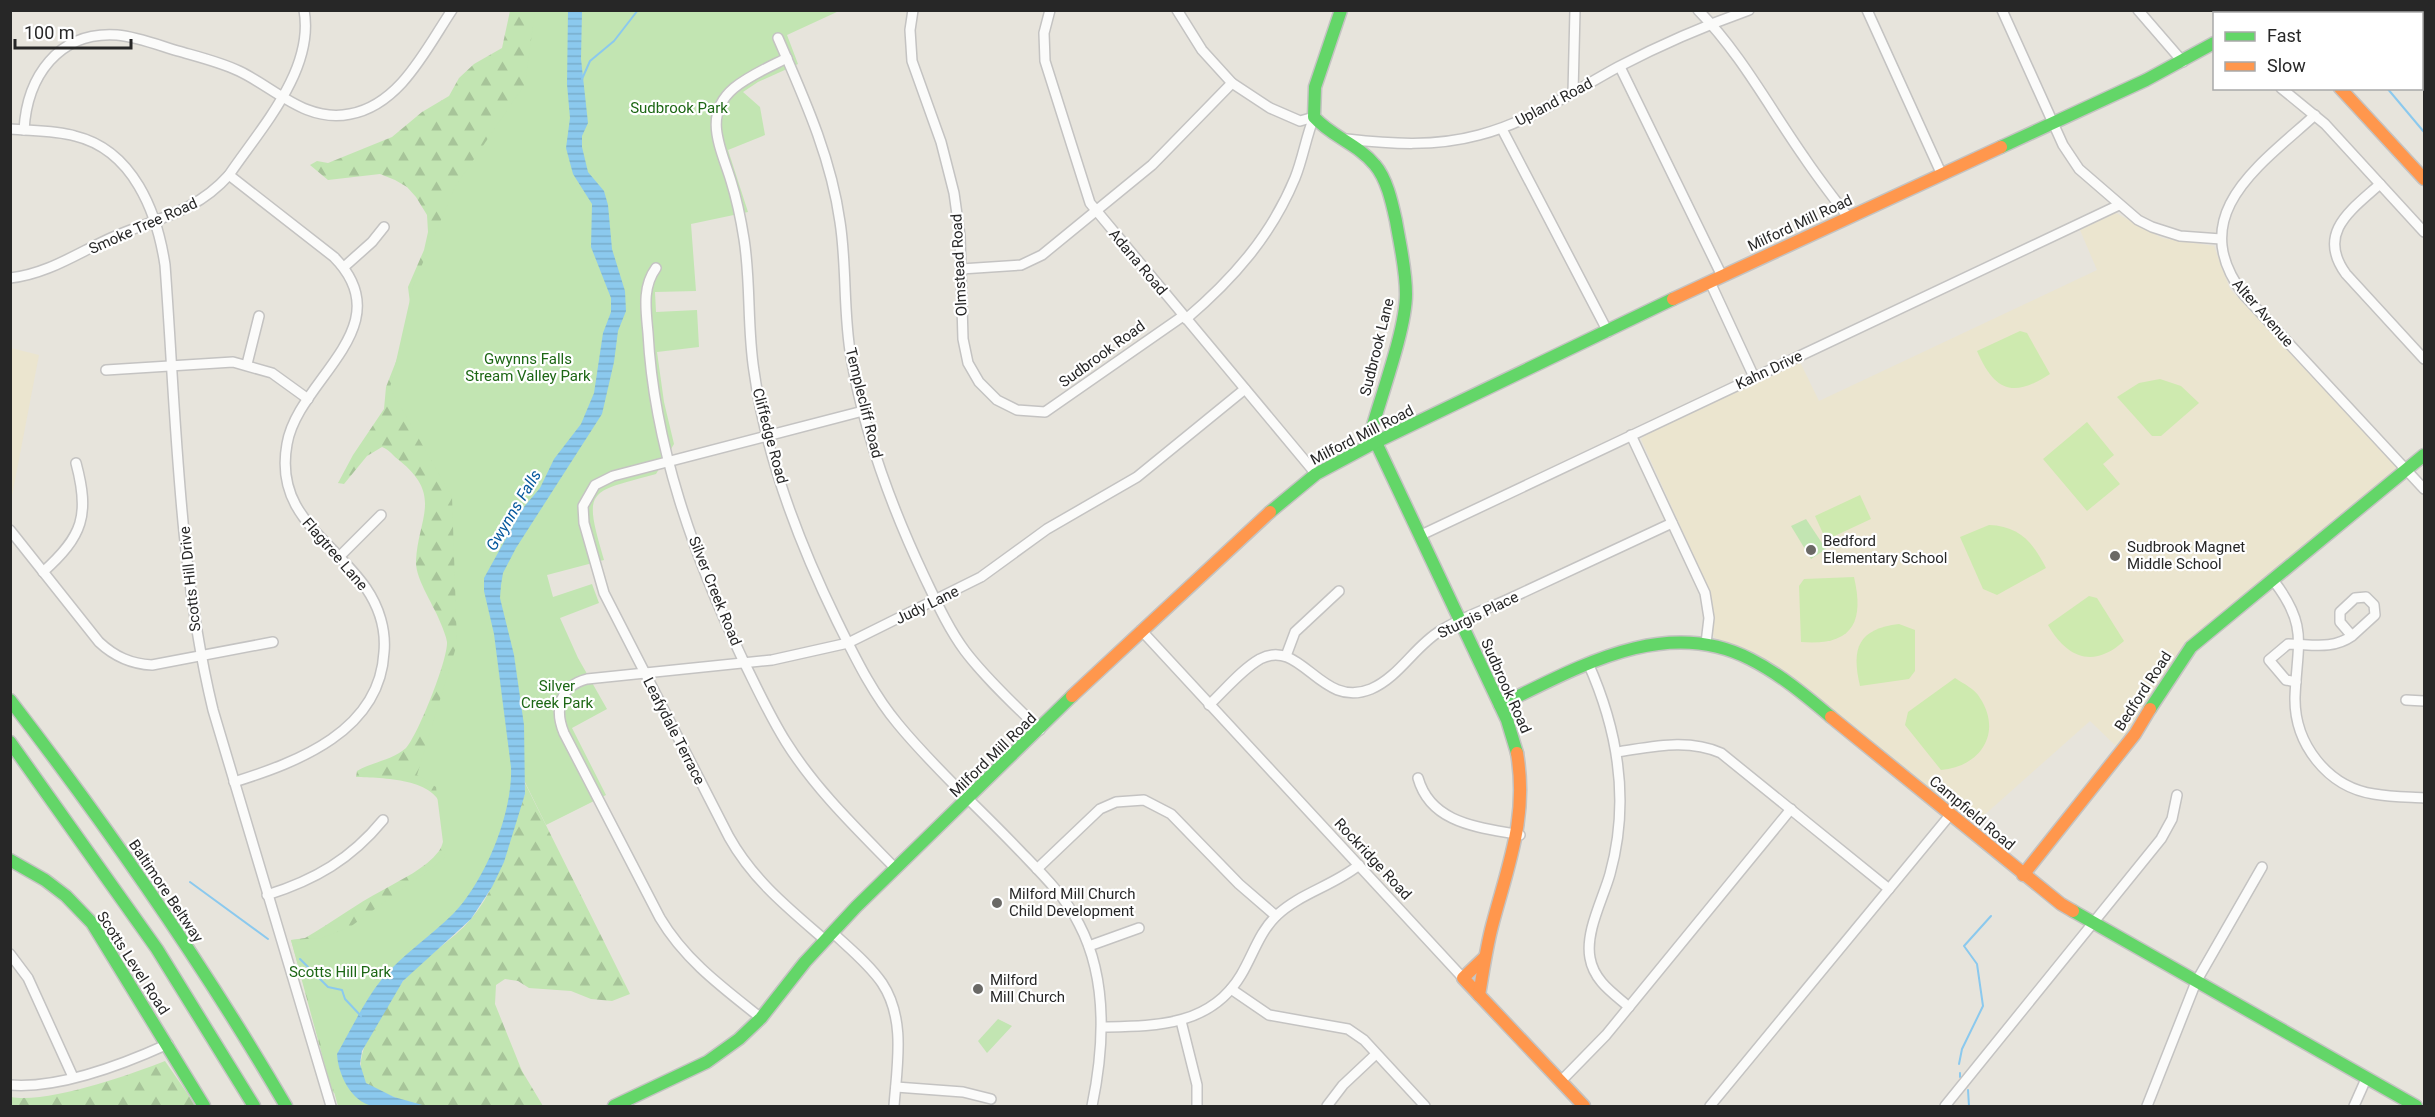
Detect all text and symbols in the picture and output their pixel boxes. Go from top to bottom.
scale bar [15,12,130,50]
legend [2213,12,2423,90]
text: 100 m [24,22,75,43]
text: Fast [2267,25,2302,46]
text: Slow [2267,55,2306,76]
street label: Upland Road [1512,74,1596,130]
park label: Sudbrook Park [630,99,728,117]
street label: Milford Mill Road [1745,191,1855,255]
street label: Smoke Tree Road [86,194,200,258]
street label: Olmstead Road [947,213,971,317]
street label: Adana Road [1105,225,1171,299]
street label: Alter Avenue [2229,275,2297,351]
street label: Sudbrook Lane [1356,296,1398,398]
street label: Sudbrook Road [1056,317,1148,391]
street label: Templecliff Road [842,346,886,460]
street label: Kahn Drive [1733,347,1805,393]
park label: Gwynns Falls Stream Valley Park [465,350,591,385]
street label: Cliffedge Road [749,386,791,486]
street label: Milford Mill Road [1307,401,1417,469]
water label: Gwynns Falls [482,466,545,554]
street label: Flagtree Lane [299,514,371,594]
street label: Scotts Hill Drive [176,525,204,632]
place label: Bedford Elementary School [1823,532,1947,567]
street label: Silver Creek Road [685,534,745,648]
place label: Sudbrook Magnet Middle School [2127,538,2245,573]
marker: Bedford Elementary School [1804,543,1818,557]
marker: Sudbrook Magnet Middle School [2108,549,2122,563]
street label: Judy Lane [892,582,962,628]
street label: Sturgis Place [1435,588,1521,642]
street label: Sudbrook Road [1477,636,1535,736]
street label: Bedford Road [2111,648,2175,734]
street label: Leafydale Terrace [639,674,709,788]
park label: Silver Creek Park [521,677,593,712]
street label: Milford Mill Road [946,709,1040,801]
street label: Campfield Road [1926,772,2018,854]
street label: Rockridge Road [1331,814,1415,904]
street label: Baltimore Beltway [125,836,207,946]
place label: Milford Mill Church Child Development [1009,885,1135,920]
marker: Milford Mill Church Child Development [990,896,1004,910]
street label: Scotts Level Road [93,908,173,1018]
park label: Scotts Hill Park [289,963,391,981]
place label: Milford Mill Church [990,971,1065,1006]
marker: Milford Mill Church [971,982,985,996]

